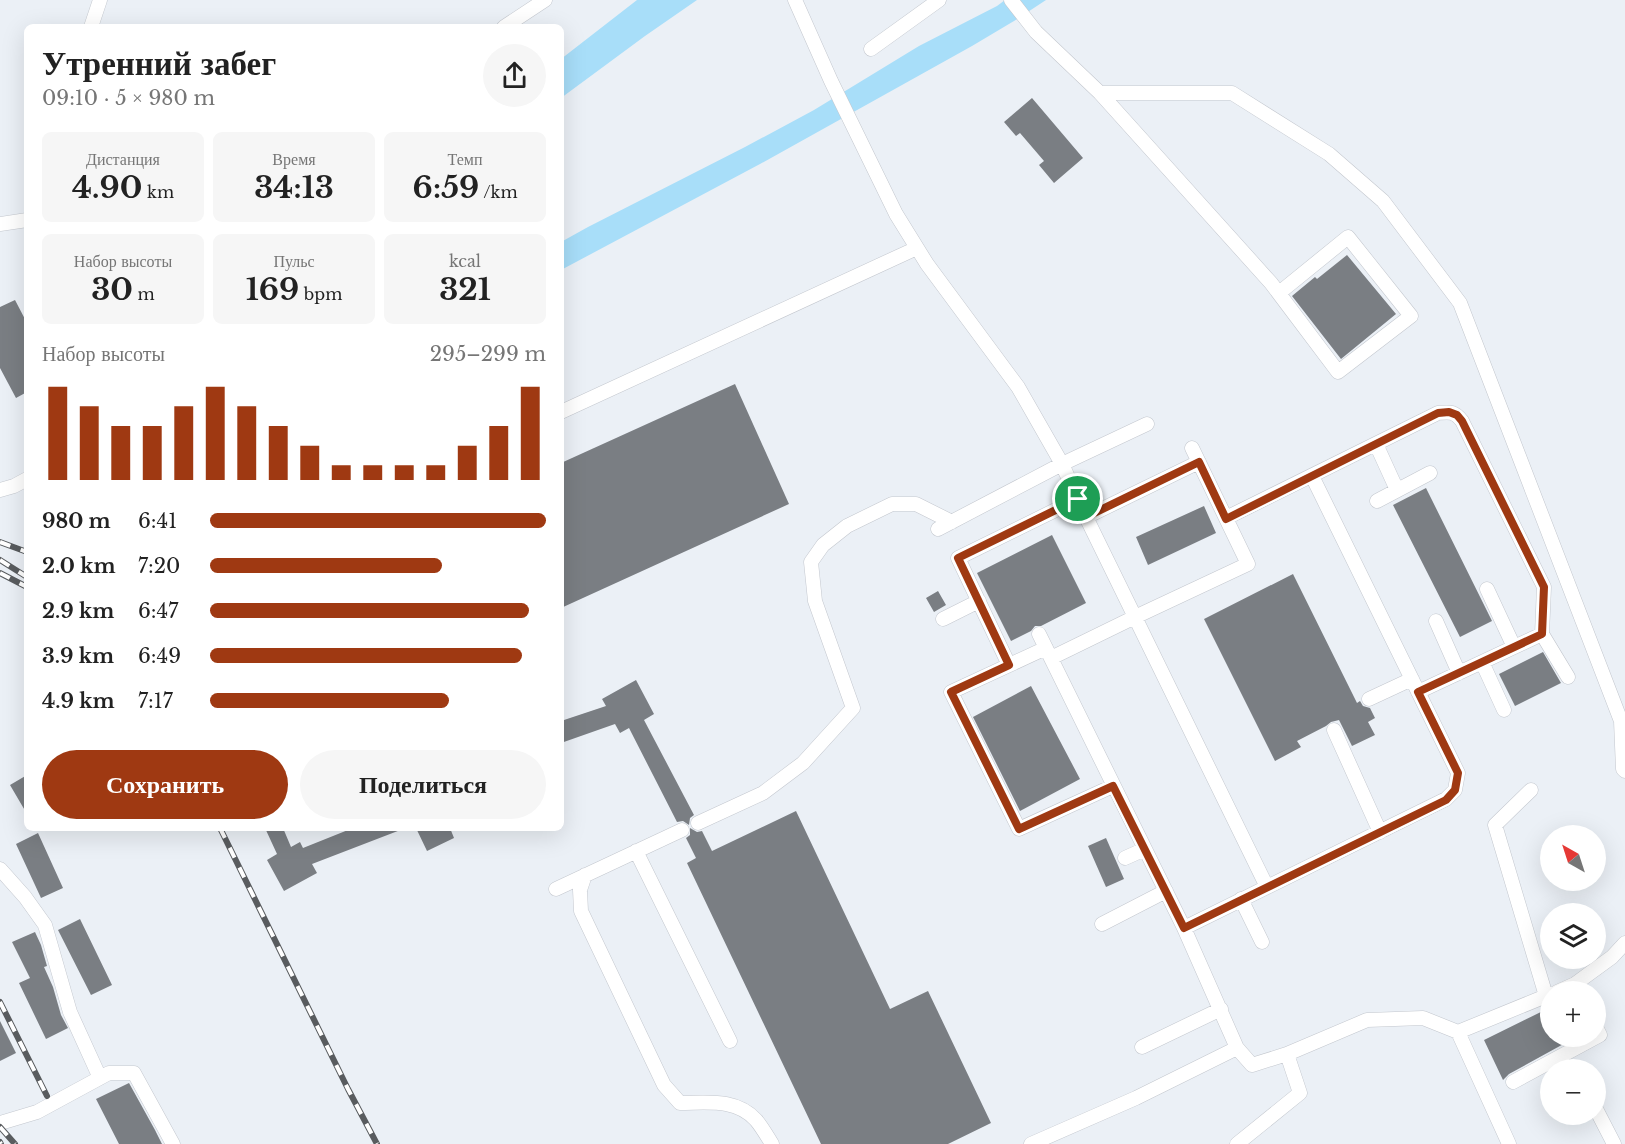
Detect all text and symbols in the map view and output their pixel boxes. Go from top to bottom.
text: Утренний забег [42,43,276,84]
button: share [483,44,546,107]
text: 09:10 · 5 × 980 m [42,86,215,110]
text: Дистанция [86,149,160,169]
text: Время [272,149,316,169]
text: Темп [448,149,482,169]
text: 4.90 [72,169,142,206]
text: 34:13 [254,169,334,206]
text: 6:59 [412,169,479,206]
text: km [142,182,174,202]
text: /km [479,182,518,202]
text: Набор высоты [74,251,172,271]
text: Пульс [273,251,315,271]
text: kcal [449,251,481,271]
text: 30 [91,271,133,308]
text: 169 [246,271,299,308]
text: 321 [439,271,491,308]
text: m [133,284,155,304]
text: bpm [299,284,342,304]
text: Набор высоты [42,342,165,366]
text: 295–299 m [430,342,546,366]
pin [1052,473,1103,524]
icon: arrive [1061,482,1094,515]
text: 980 m [42,509,111,533]
text: 6:41 [138,509,177,533]
text: 2.0 km [42,554,116,578]
text: 7:20 [138,554,180,578]
text: 2.9 km [42,599,114,623]
text: 6:47 [138,599,178,623]
text: 3.9 km [42,644,114,668]
text: 6:49 [138,644,181,668]
text: 4.9 km [42,689,115,713]
text: 7:17 [138,689,173,713]
button: Сохранить [42,750,288,819]
button: Поделиться [300,750,546,819]
north arrow [1540,825,1606,891]
map controls [1540,825,1606,1125]
button: layers [1540,903,1606,969]
button: + [1540,981,1606,1047]
button: − [1540,1059,1606,1125]

